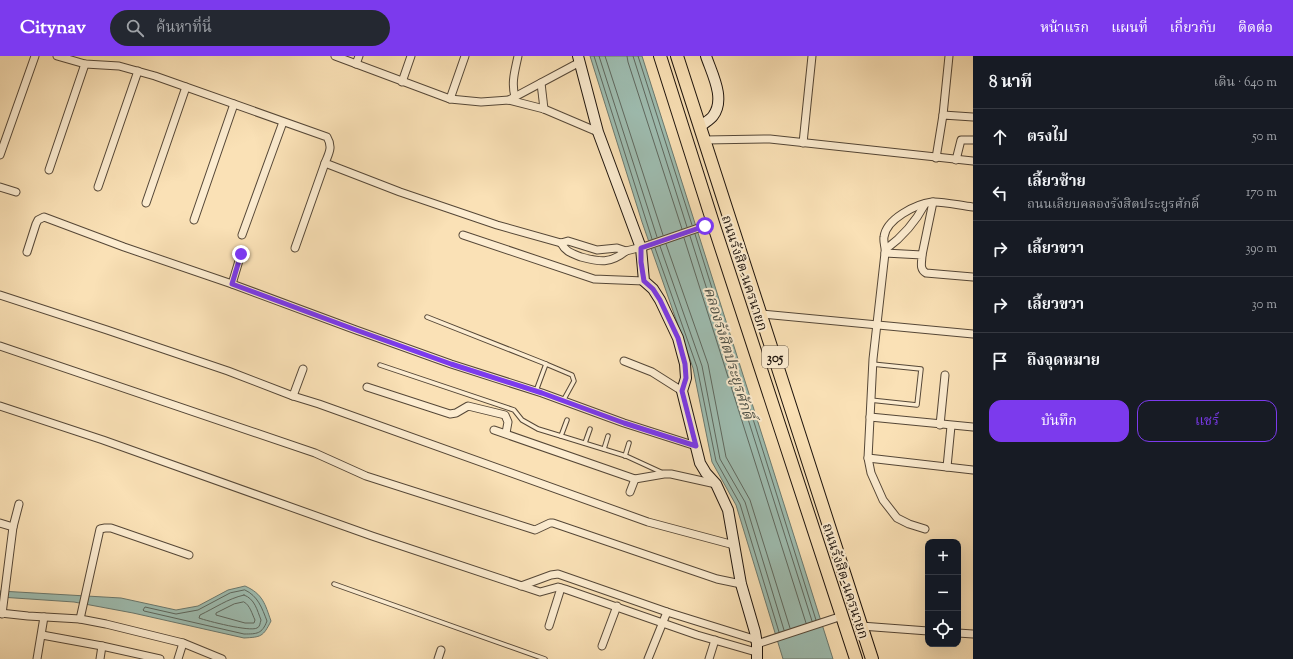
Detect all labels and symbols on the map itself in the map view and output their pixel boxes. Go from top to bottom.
street label: ถนนรังสิต-นครนายก [715,213,771,334]
route start [696,217,714,235]
route end [232,245,250,263]
water label: คลองรังสิตประยูรศักดิ์ [697,284,761,427]
road number: 305 [762,346,788,368]
street label: ถนนรังสิต-นครนายก [816,521,872,642]

